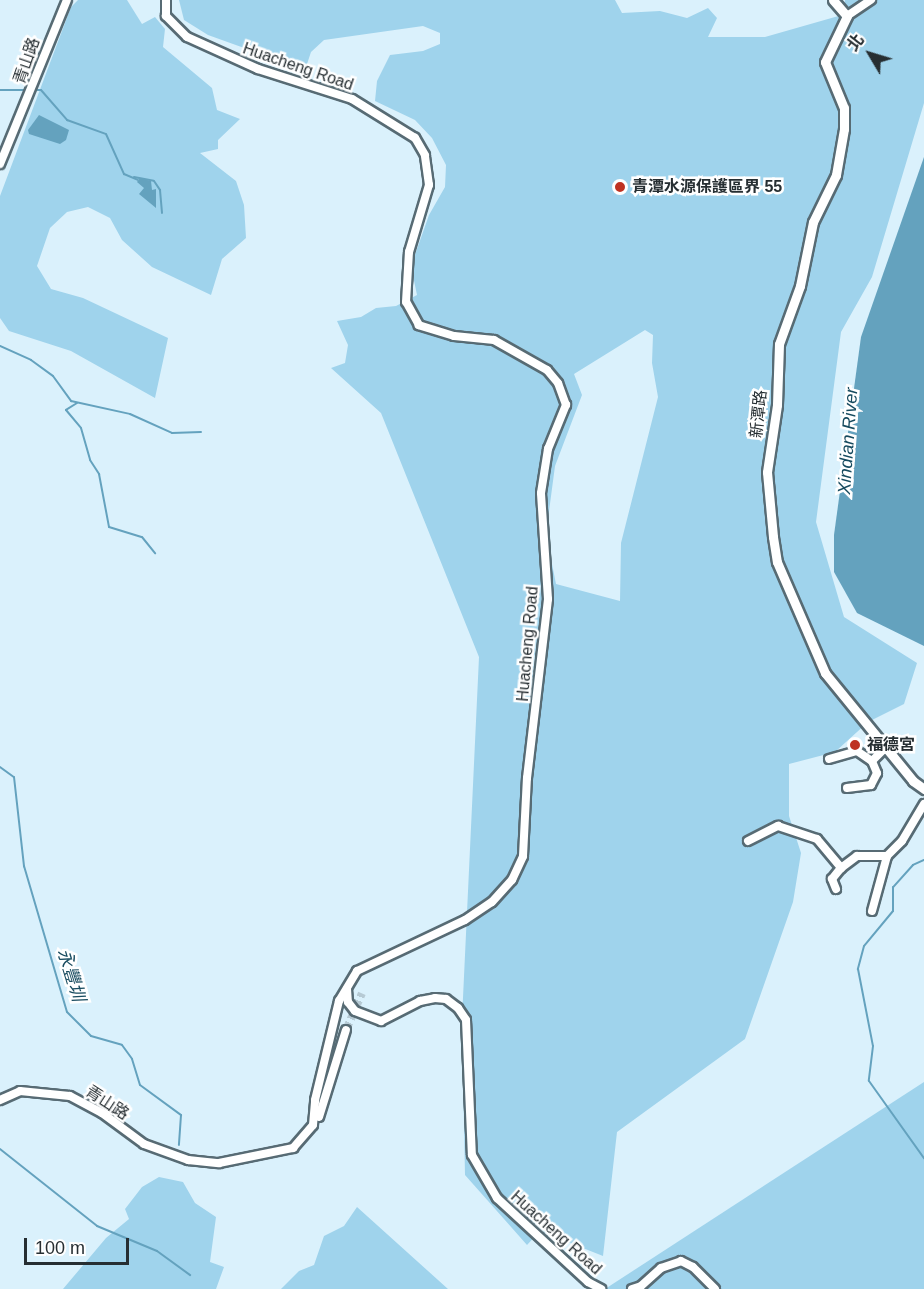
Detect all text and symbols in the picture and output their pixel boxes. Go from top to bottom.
north arrow [840,24,900,84]
text: 北 [844,31,867,54]
street label: 青山路 [10,35,44,87]
street label: Huacheng Road [240,39,356,95]
place label: 青潭水源保護區界 55 [632,177,782,197]
marker: 青潭水源保護區界 55 [613,180,627,194]
water label: Xindian River [833,387,863,495]
street label: 新潭路 [747,389,771,439]
street label: Huacheng Road [513,586,543,702]
place label: 福德宮 [867,735,915,755]
marker: 福德宮 [848,738,862,752]
water label: 永豐圳 [53,946,89,1004]
street label: 青山路 [82,1082,132,1124]
street label: Huacheng Road [507,1187,605,1279]
scale bar [27,1226,132,1264]
text: 100 m [35,1238,85,1258]

